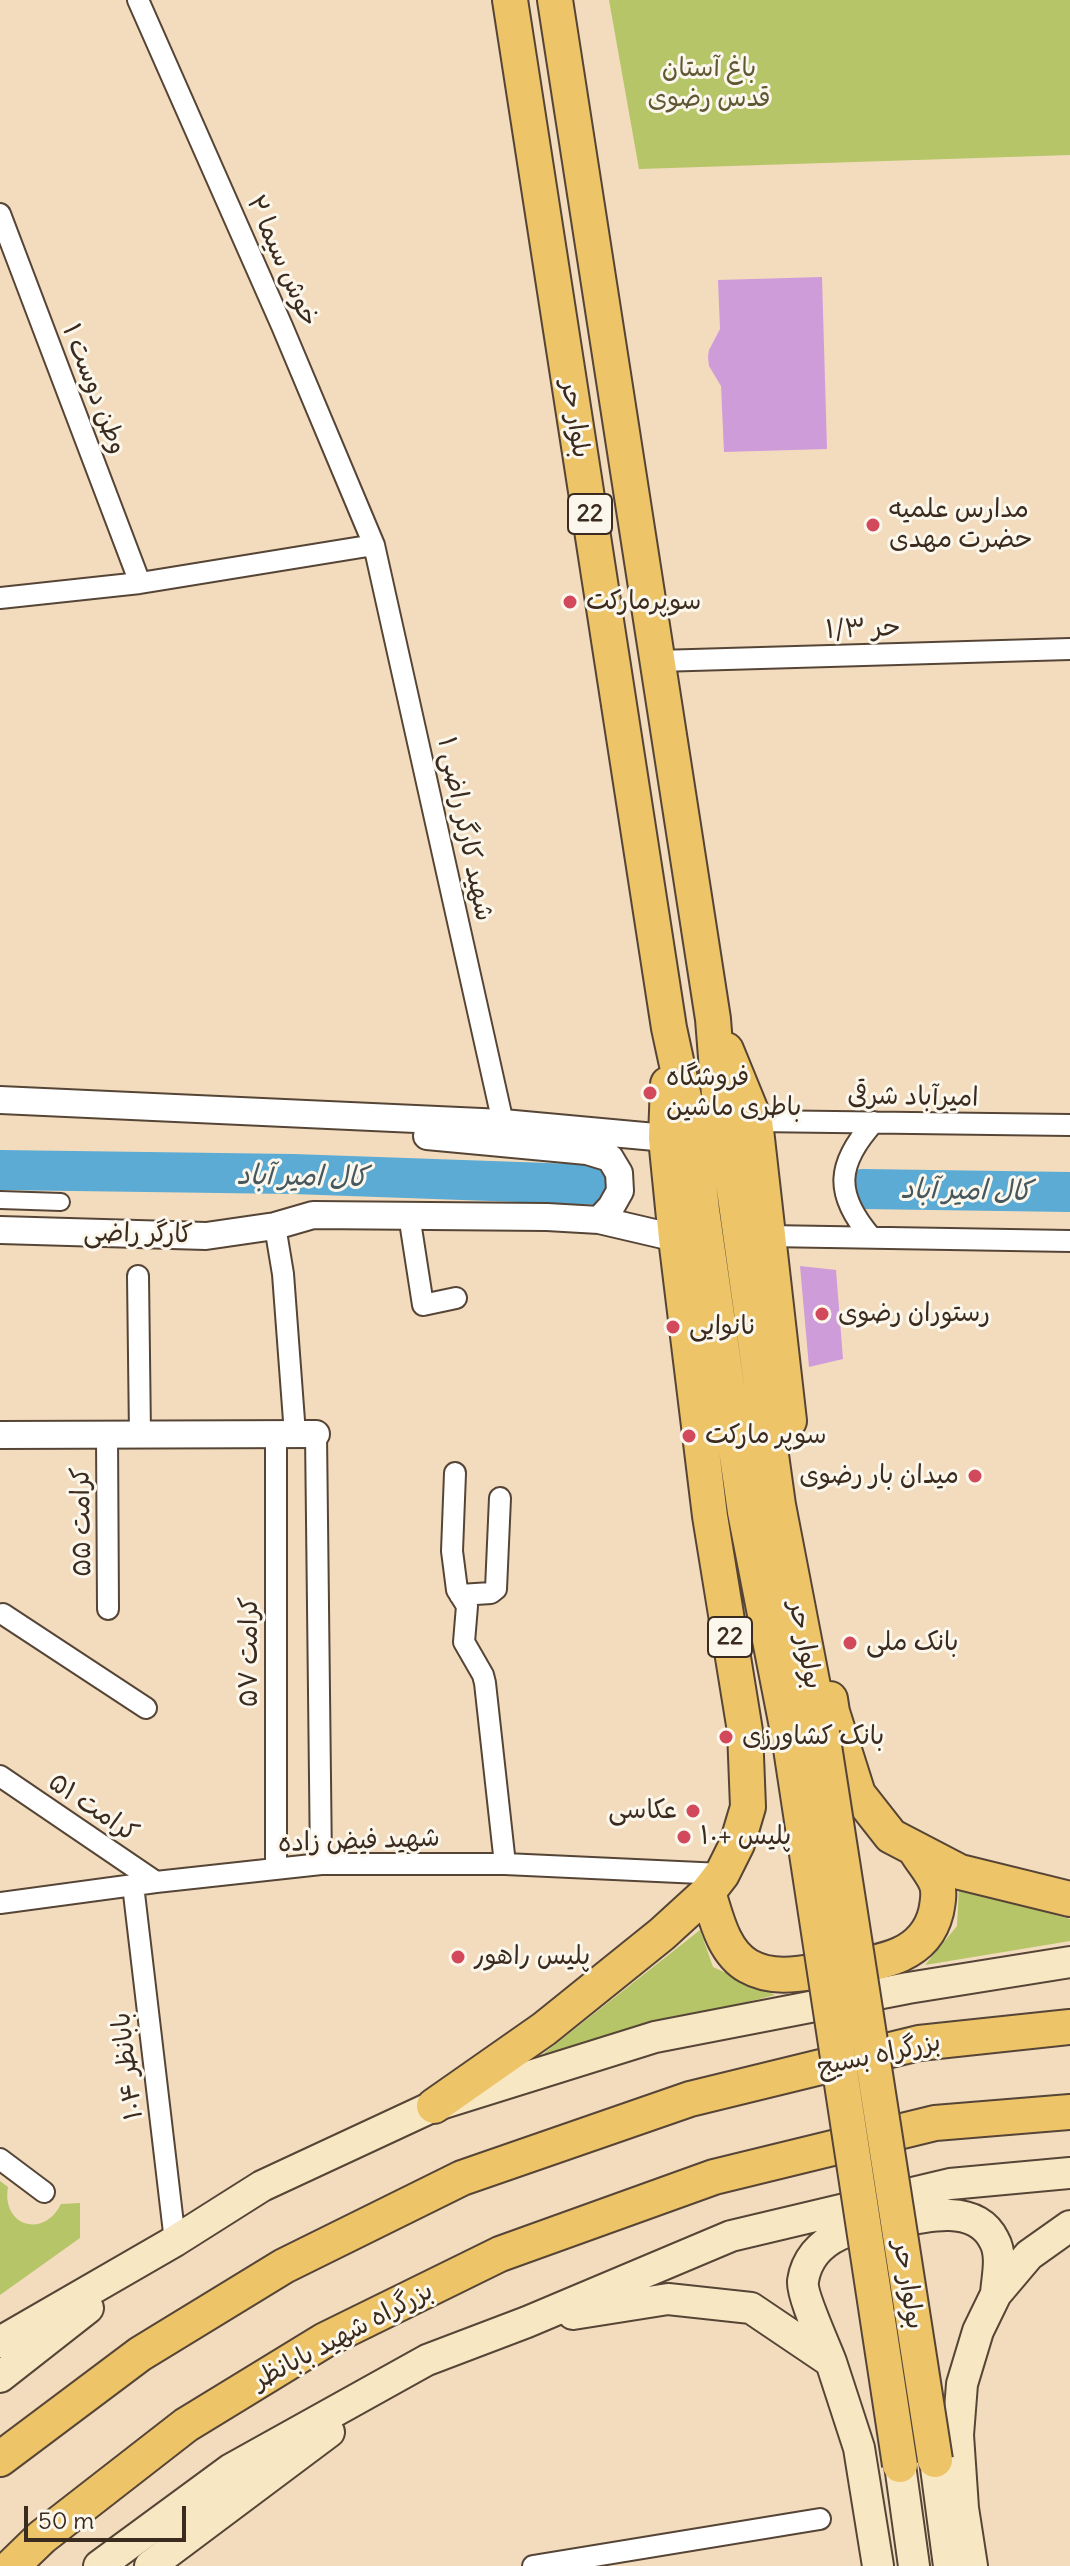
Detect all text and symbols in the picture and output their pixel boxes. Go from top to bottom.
park label: باغ آستان قدس رضوی [647,53,771,114]
street label: خوش سیما ۲ [239,191,325,331]
street label: وطن دوست ۱ [55,319,133,459]
street label: بلوار حر [553,378,597,460]
road number: 22 [568,494,612,534]
place label: مدارس علمیه حضرت مهدی [889,494,1033,556]
marker: مدارس علمیه حضرت مهدی [864,516,882,534]
place label: سوپرمارکت [586,586,701,618]
marker: سوپرمارکت [561,593,579,611]
street label: حر ۱/۳ [825,612,901,646]
street label: شهید کارگر راضی ۱ [430,734,500,924]
place label: فروشگاه باطری ماشین [666,1062,801,1124]
street label: امیرآباد شرقی [847,1080,979,1114]
marker: فروشگاه باطری ماشین [641,1084,659,1102]
water label: کال امیر آباد [236,1159,368,1195]
water label: کال امیر آباد [900,1173,1032,1209]
street label: کارگر راضی [83,1217,193,1251]
place label: رستوران رضوی [838,1298,990,1330]
marker: رستوران رضوی [813,1305,831,1323]
place label: نانوایی [689,1311,757,1343]
marker: نانوایی [664,1318,682,1336]
place label: سوپر مارکت [705,1420,827,1452]
marker: سوپر مارکت [680,1427,698,1445]
place label: میدان بار رضوی [799,1460,959,1492]
street label: کرامت ۵۵ [65,1467,99,1577]
marker: میدان بار رضوی [966,1467,984,1485]
street label: کرامت ۵۷ [234,1597,266,1707]
street label: بولوار حر [781,1598,829,1692]
road number: 22 [708,1617,752,1657]
place label: بانک ملی [866,1627,959,1659]
marker: بانک ملی [841,1634,859,1652]
place label: بانک کشاورزی [742,1721,884,1753]
marker: بانک کشاورزی [717,1728,735,1746]
street label: کرامت ۵۱ [42,1767,144,1849]
place label: عکاسی [608,1795,677,1827]
marker: عکاسی [684,1802,702,1820]
place label: پلیس +۱۰ [700,1821,791,1853]
street label: شهید فیض زاده [278,1823,440,1859]
marker: پلیس +۱۰ [675,1828,693,1846]
place label: پلیس راهور [474,1941,590,1973]
marker: پلیس راهور [449,1948,467,1966]
street label: بابانظر ۱۰۴ [106,2010,150,2122]
street label: بزرگراه بسیج [814,2027,944,2083]
street label: بولوار حر [886,2238,930,2332]
street label: بزرگراه شهید بابانظر [248,2275,438,2397]
scale bar [28,2490,190,2540]
text: 50 m [38,2505,94,2535]

